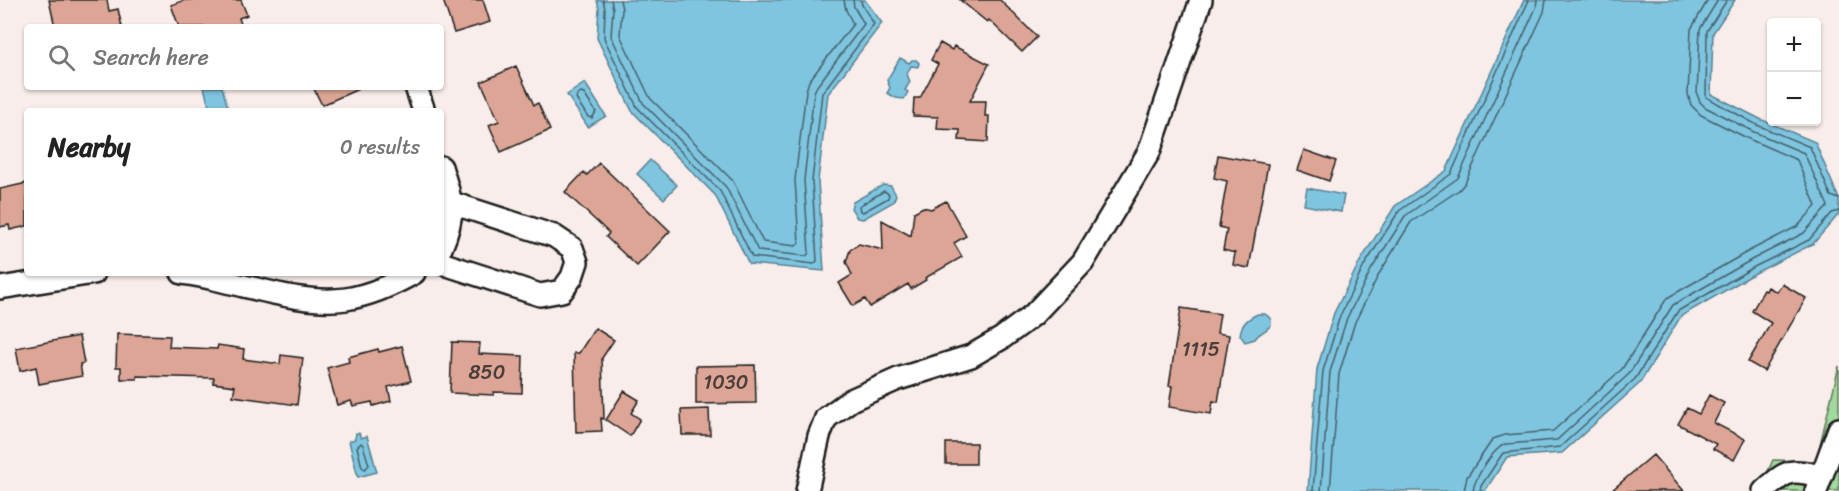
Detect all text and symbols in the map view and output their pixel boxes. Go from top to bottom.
map controls [1767,18,1821,126]
button: + [1767,18,1821,72]
search box [24,24,444,90]
text: Search here [93,38,209,77]
icon: search [45,41,78,74]
button: − [1767,72,1821,126]
text: Nearby [48,124,130,170]
text: 0 results [340,130,420,165]
house number: 1115 [1182,332,1220,367]
house number: 850 [469,355,505,390]
house number: 1030 [704,365,748,400]

